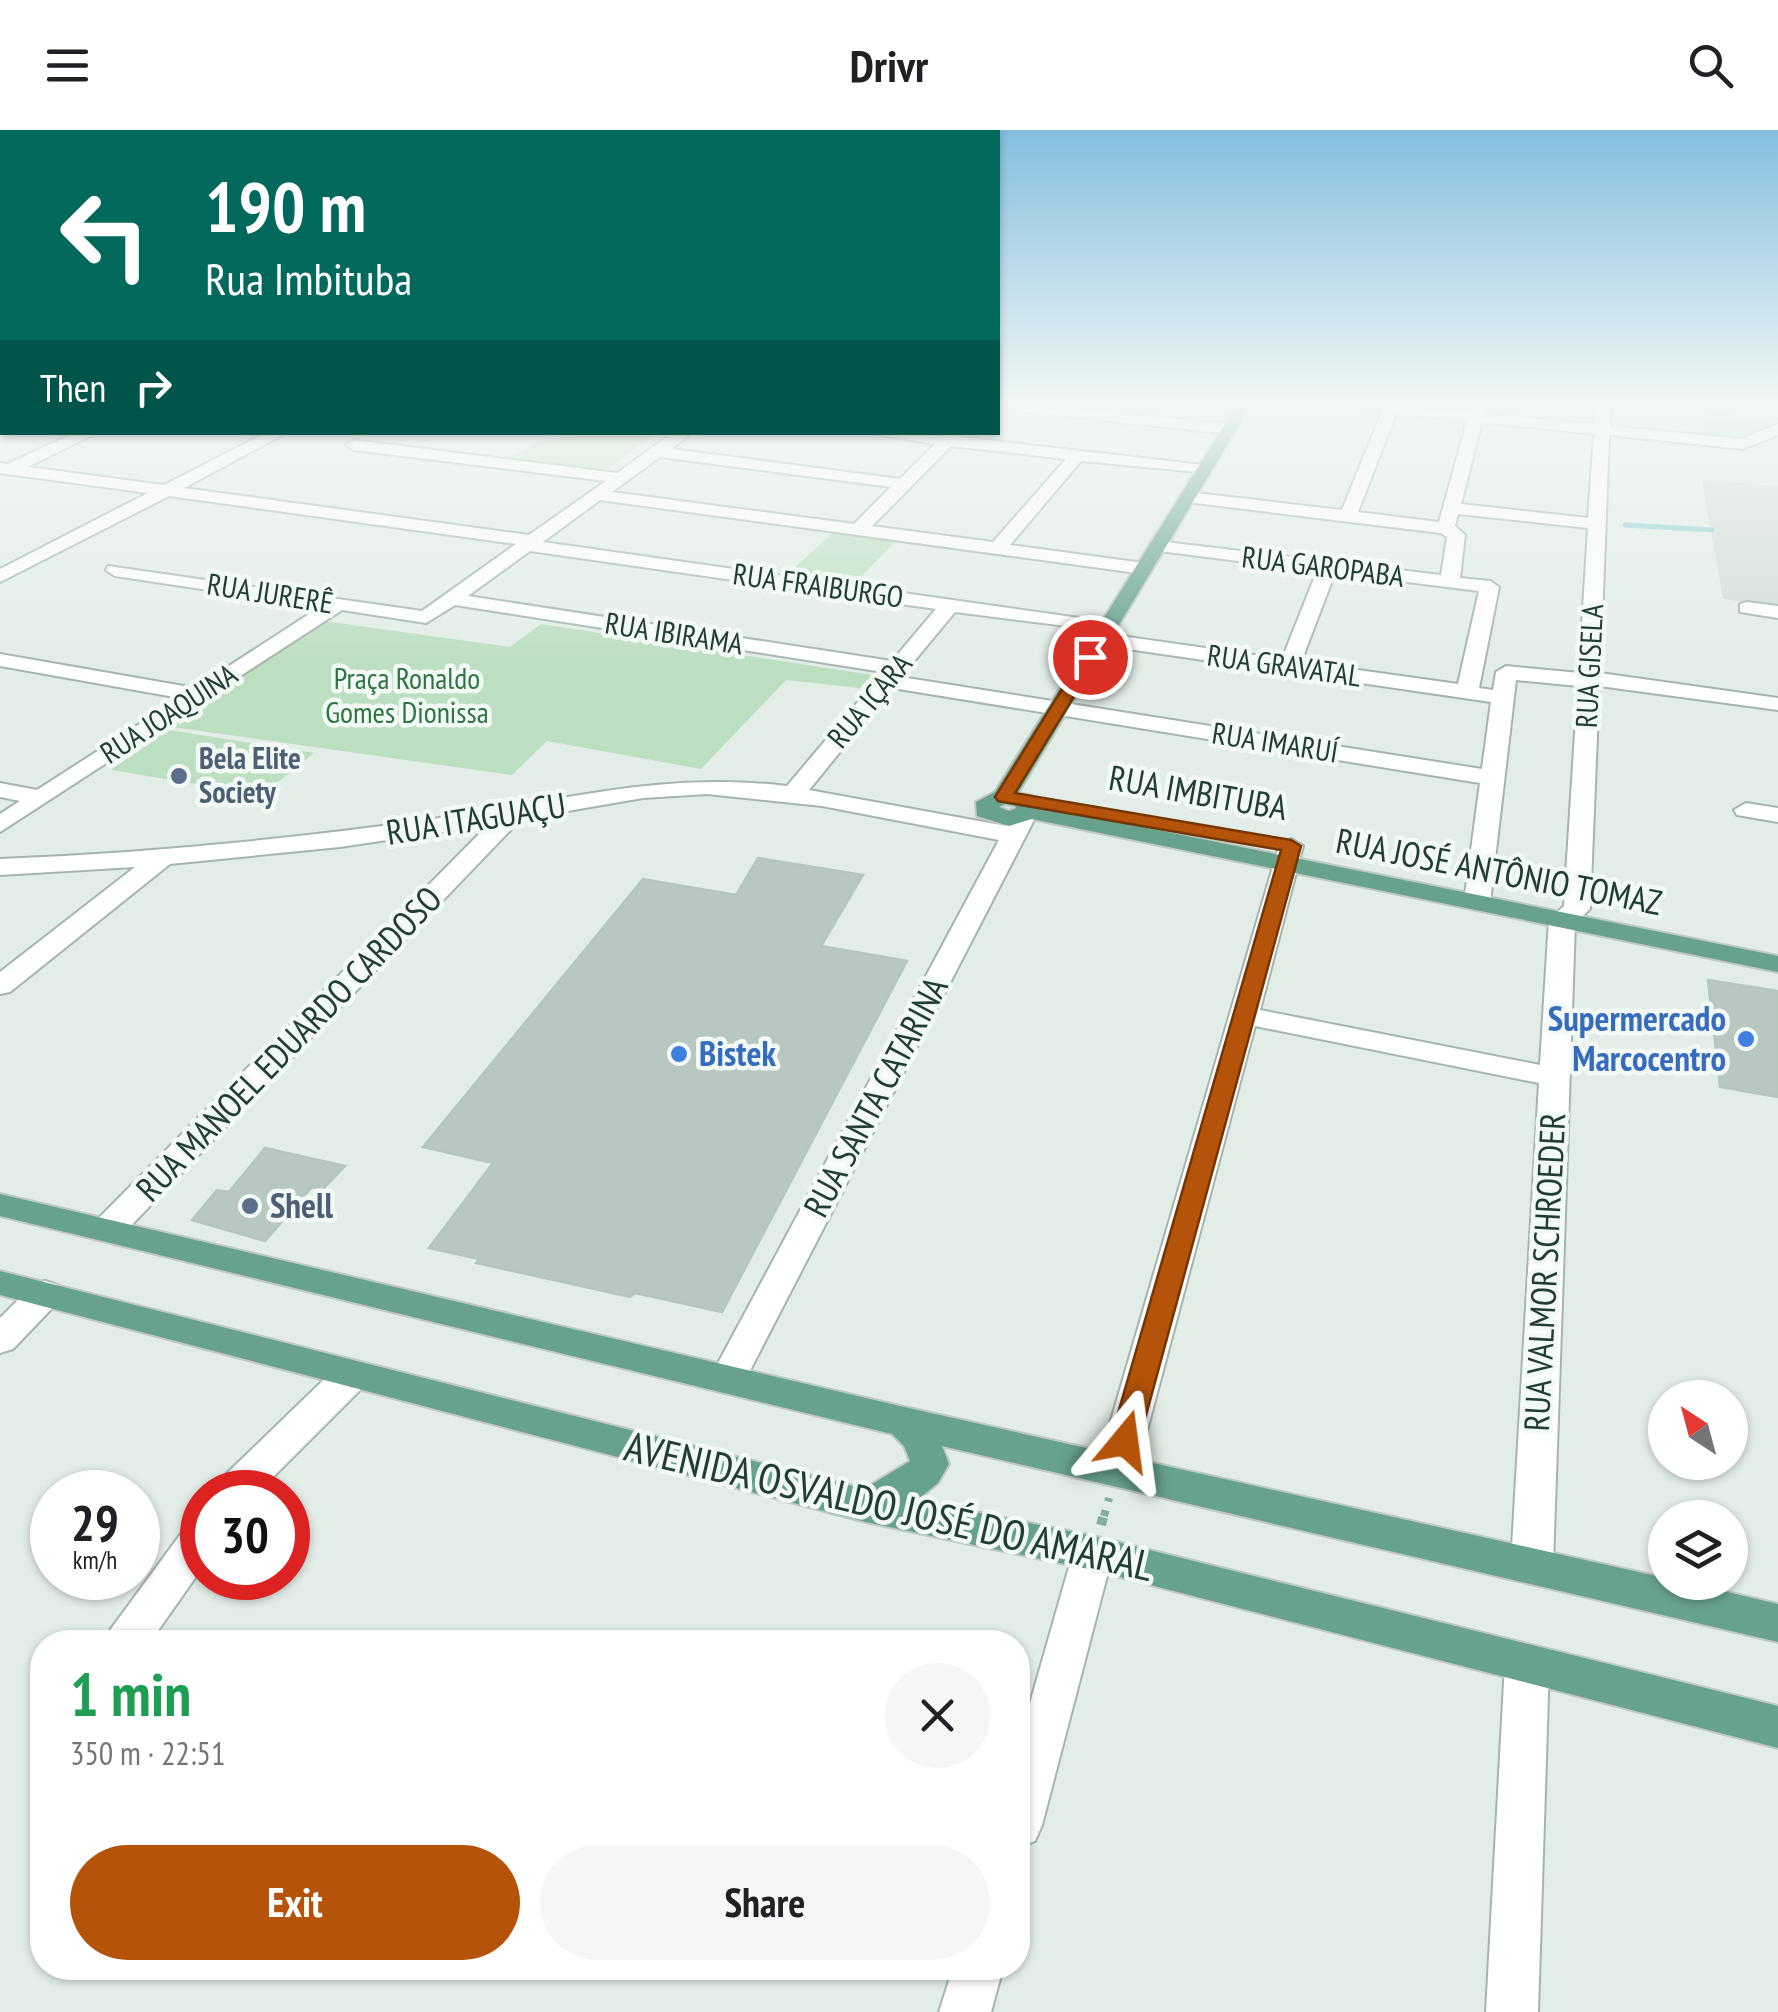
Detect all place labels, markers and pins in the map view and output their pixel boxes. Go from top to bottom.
pin [1048,615,1133,700]
place label: Bela Elite Society [199,738,301,811]
marker: Bela Elite Society [168,765,190,787]
place label: Supermercado Marcocentro [1548,995,1726,1081]
marker: Supermercado Marcocentro [1735,1028,1757,1050]
place label: Bistek [699,1030,776,1076]
marker: Bistek [668,1043,690,1065]
place label: Shell [270,1182,334,1228]
marker: Shell [239,1195,261,1217]

